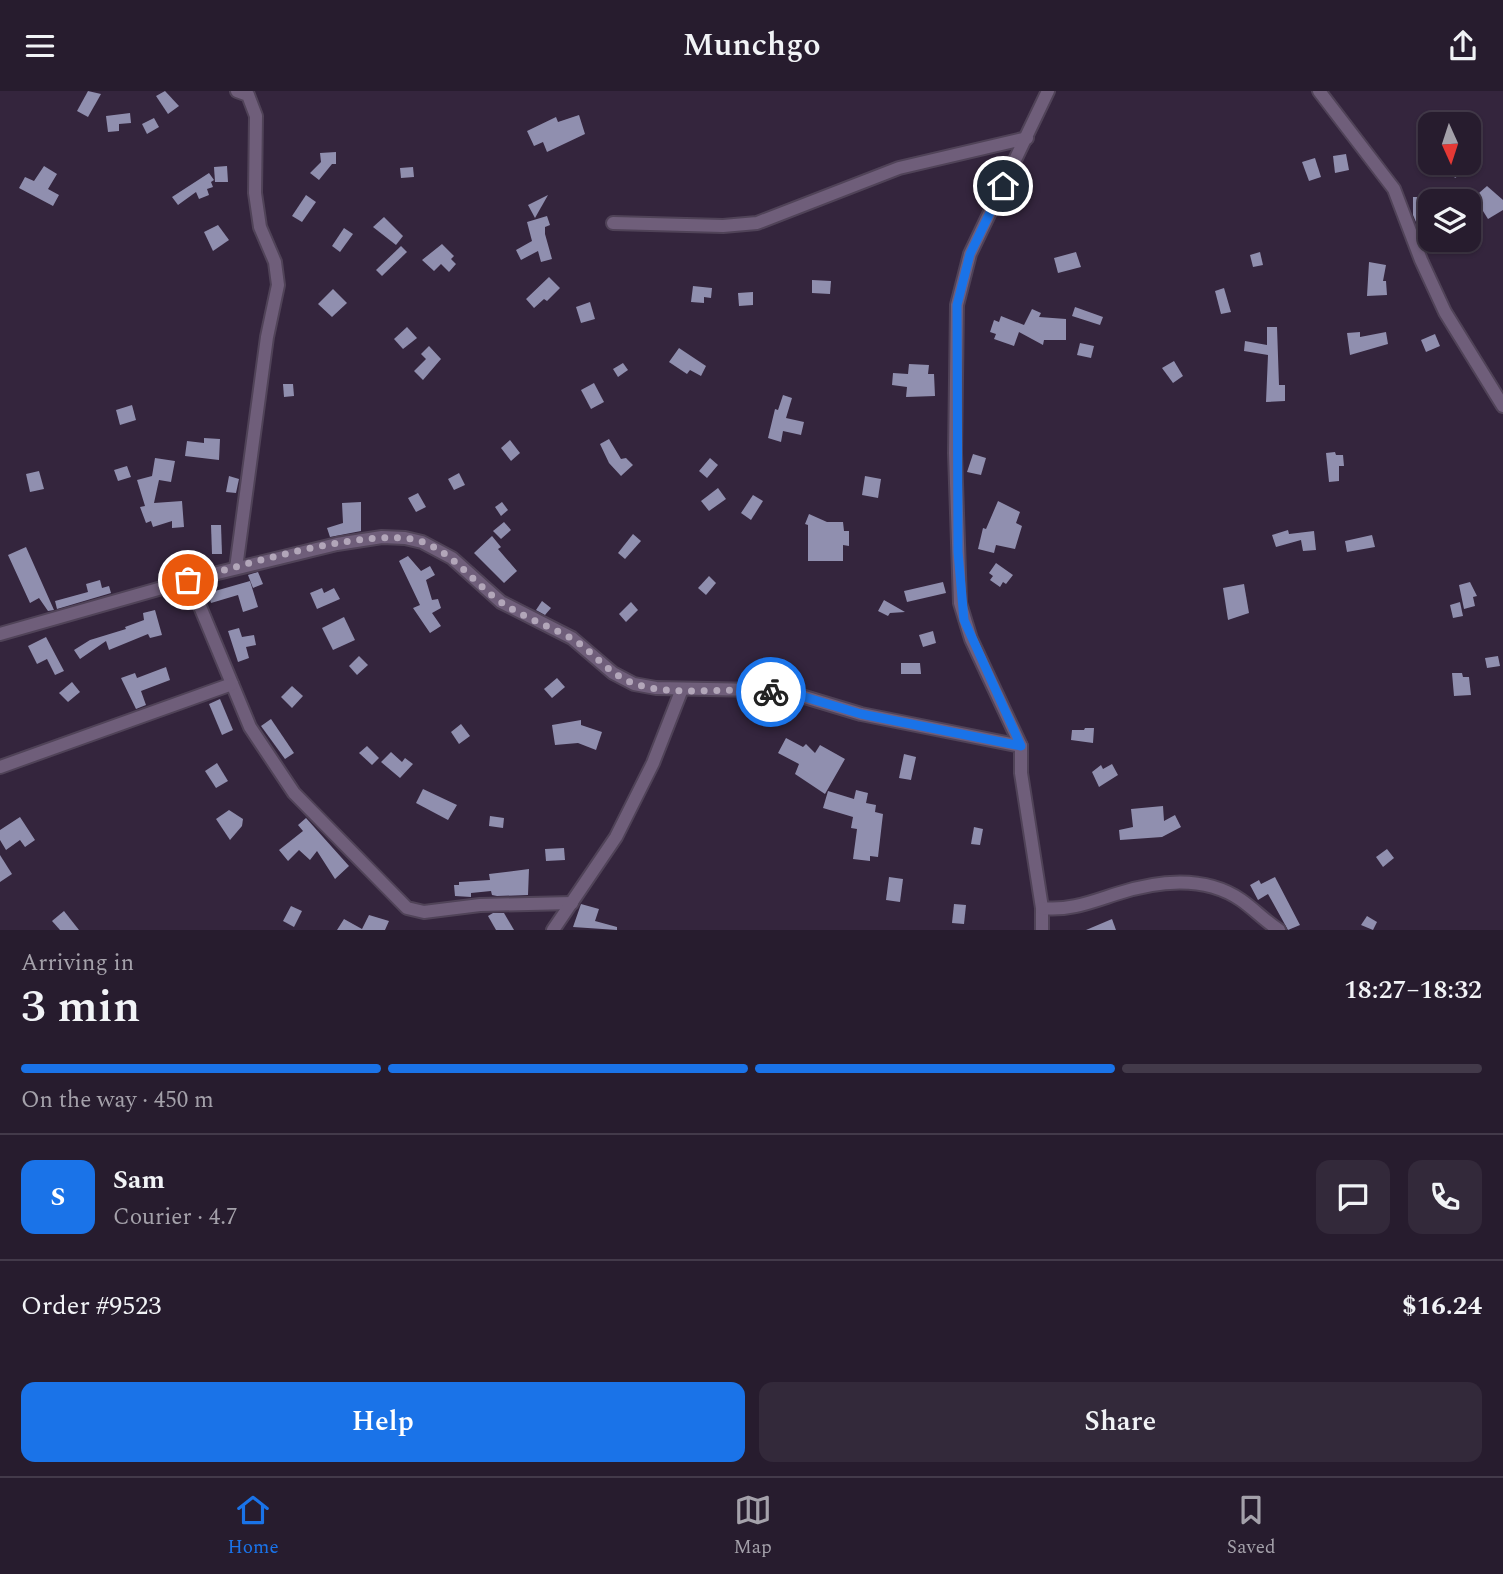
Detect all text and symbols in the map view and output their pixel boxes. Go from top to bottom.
text: Munchgo [682,21,821,70]
icon: menu [21,27,59,65]
icon: share [1444,27,1482,65]
north arrow [1418,112,1480,175]
map controls [1418,112,1481,252]
pin [973,156,1033,216]
icon: home [984,167,1022,205]
button: layers [1418,189,1481,252]
pin [158,550,218,610]
icon: bag [169,561,207,599]
courier [736,657,806,727]
icon: bike [752,673,790,711]
text: Arriving in [21,946,134,981]
text: 18:27–18:32 [1344,970,1482,1010]
text: 3 min [21,972,140,1042]
text: On the way · 450 m [21,1083,214,1118]
text: Sam [113,1160,165,1200]
button: chat [1316,1160,1390,1234]
button: phone [1408,1160,1482,1234]
text: S [51,1177,65,1217]
text: Courier · 4.7 [113,1200,238,1235]
text: Order #9523 [21,1286,161,1326]
text: $16.24 [1402,1286,1482,1326]
button: Help [21,1382,745,1462]
button: Share [759,1382,1482,1462]
tab: Home [227,1491,279,1562]
tab: Map [734,1491,772,1562]
tab: Saved [1227,1491,1276,1562]

